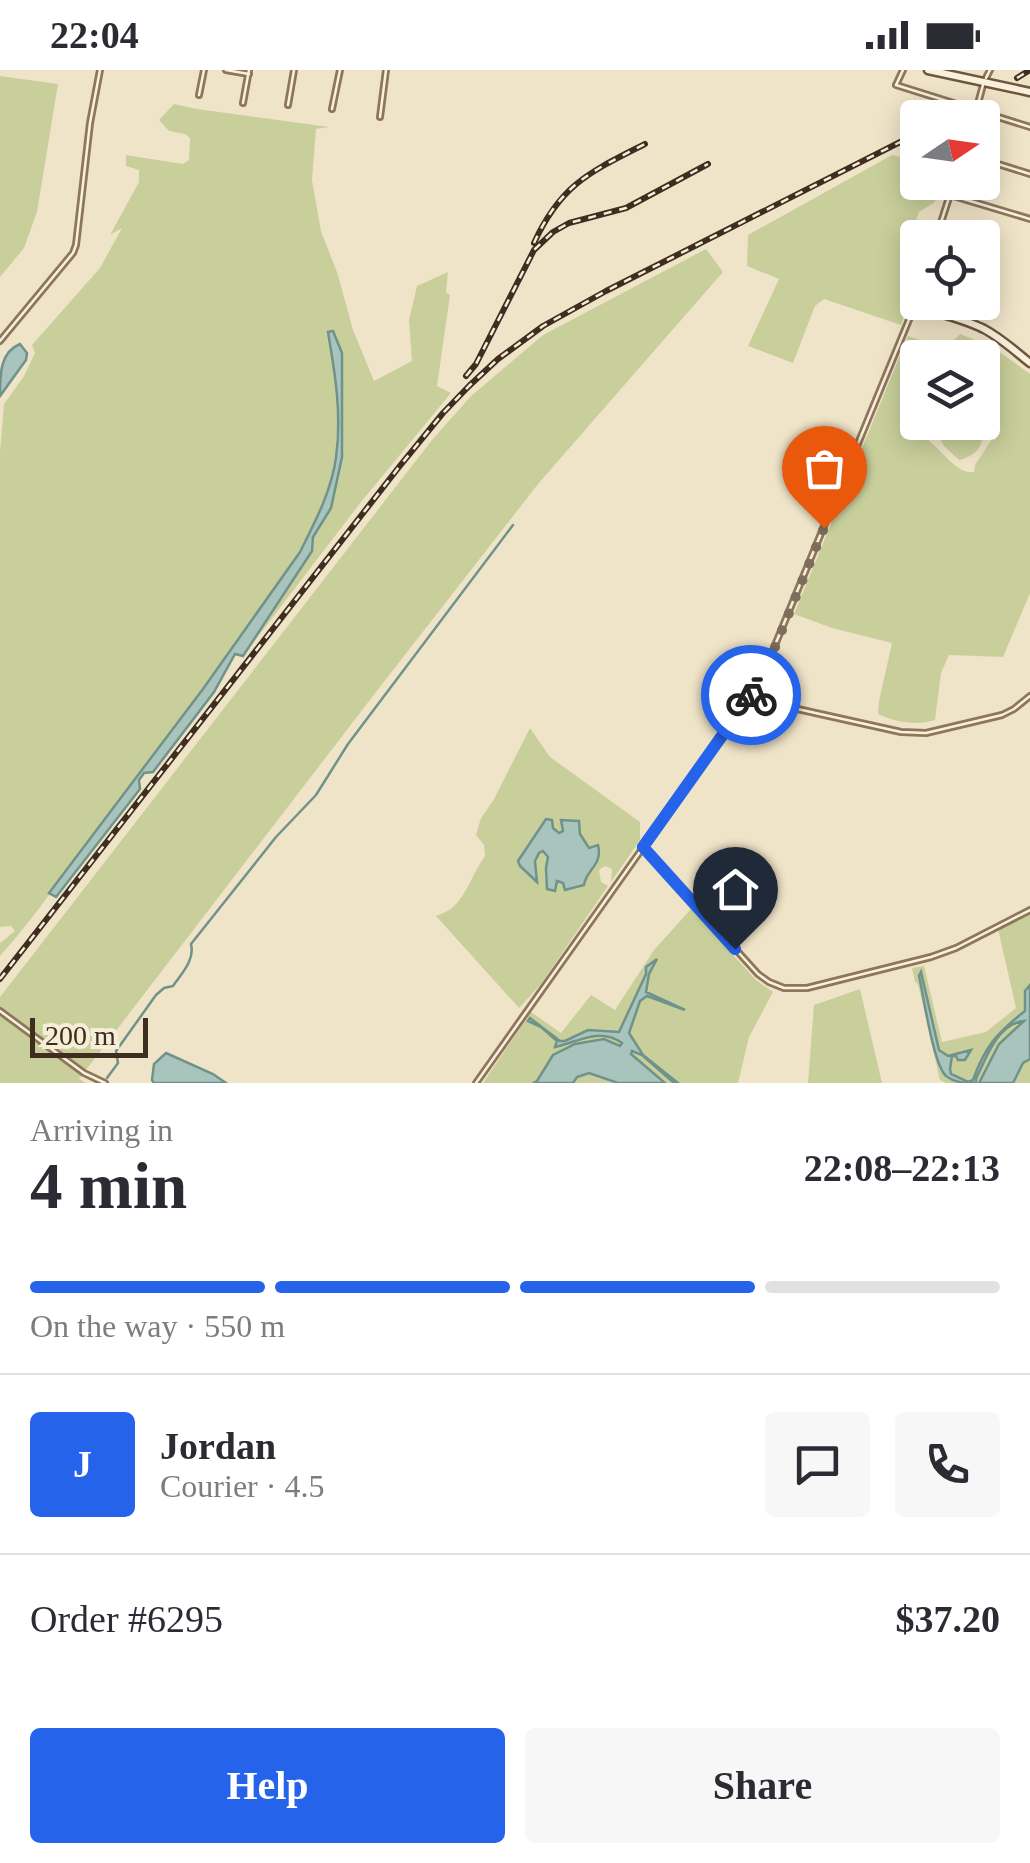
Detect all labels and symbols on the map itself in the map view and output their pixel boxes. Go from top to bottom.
north arrow [900,100,1000,200]
pin [782,426,867,529]
courier [701,645,801,745]
pin [693,847,778,950]
scale bar [30,1013,148,1058]

